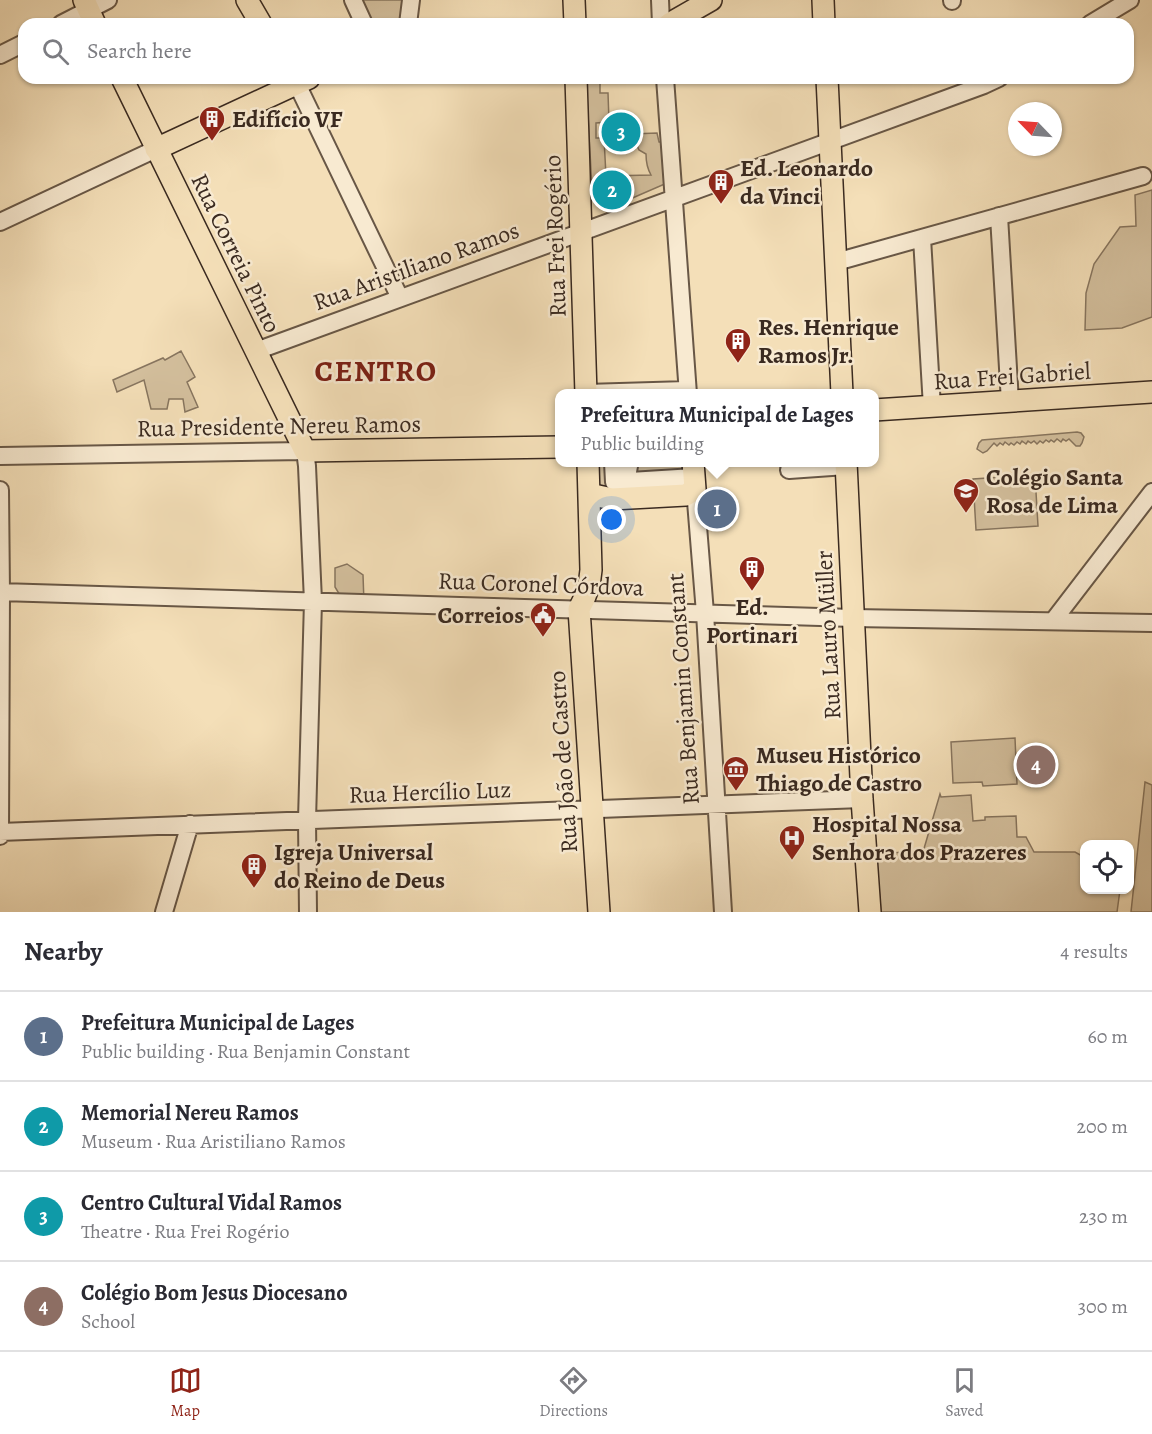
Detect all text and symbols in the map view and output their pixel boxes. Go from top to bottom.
search box [18,18,1134,84]
icon: search [39,35,72,68]
text: Search here [87,36,192,66]
north arrow [1008,102,1062,156]
place label: Edifício VF [232,103,343,135]
building icon: Edifício VF [197,104,227,142]
pin: 3 [602,110,640,154]
place label: Ed. Leonardo da Vinci [740,152,873,212]
street label: Rua Frei Rogério [536,154,574,318]
building icon: Ed. Leonardo da Vinci [706,167,736,205]
street label: Rua Correia Pinto [184,168,288,338]
pin: 2 [592,168,632,213]
street label: Rua Aristiliano Ramos [308,214,524,318]
place label: Res. Henrique Ramos Jr. [758,311,899,371]
building icon: Res. Henrique Ramos Jr. [723,326,753,364]
district label: CENTRO [314,351,438,391]
street label: Rua Frei Gabriel [932,355,1092,397]
popup [555,389,879,467]
text: Prefeitura Municipal de Lages [580,400,854,430]
street label: Rua Presidente Nereu Ramos [137,408,421,444]
text: Public building [580,430,704,457]
place label: Colégio Santa Rosa de Lima [986,461,1123,521]
school or university icon: Colégio Santa Rosa de Lima [951,476,981,514]
pin: 1 [698,486,736,532]
your location [597,505,626,534]
street label: Rua Lauro Müller [808,550,848,720]
building icon: Ed. Portinari [737,554,767,592]
street label: Rua Coronel Córdova [437,564,645,604]
street label: Rua Benjamin Constant [659,572,707,806]
place label: Ed. Portinari [706,591,798,651]
place label: Correios [437,599,524,631]
public building icon: Correios [528,600,558,638]
street label: Rua João de Castro [541,670,585,854]
place label: Museu Histórico Thiago de Castro [756,739,922,799]
pin: 4 [1016,742,1056,788]
museum icon: Museu Histórico Thiago de Castro [721,754,751,792]
street label: Rua Hercílio Luz [348,773,512,811]
place label: Hospital Nossa Senhora dos Prazeres [812,808,1027,868]
hospital icon: Hospital Nossa Senhora dos Prazeres [777,823,807,861]
place label: Igreja Universal do Reino de Deus [274,836,445,896]
map controls [1080,840,1134,894]
button: locate [1080,840,1134,894]
building icon: Igreja Universal do Reino de Deus [239,851,269,889]
text: Nearby [24,934,103,969]
text: 4 results [1060,938,1128,965]
text: Prefeitura Municipal de Lages [81,1008,354,1038]
text: 1 [40,1023,47,1050]
text: 60 m [1088,1023,1128,1050]
text: Public building · Rua Benjamin Constant [81,1038,410,1065]
text: Memorial Nereu Ramos [81,1098,299,1128]
text: 2 [39,1113,48,1140]
text: 200 m [1077,1113,1128,1140]
text: Museum · Rua Aristiliano Ramos [81,1128,346,1155]
text: Centro Cultural Vidal Ramos [81,1188,342,1218]
text: 3 [39,1203,48,1230]
text: 230 m [1079,1203,1128,1230]
text: Theatre · Rua Frei Rogério [81,1218,289,1245]
text: Colégio Bom Jesus Diocesano [81,1278,348,1308]
text: 4 [39,1293,48,1320]
text: 300 m [1078,1293,1128,1320]
text: School [81,1308,135,1335]
tab: Map [169,1364,202,1422]
tab: Directions [539,1364,608,1422]
tab: Saved [945,1364,983,1422]

